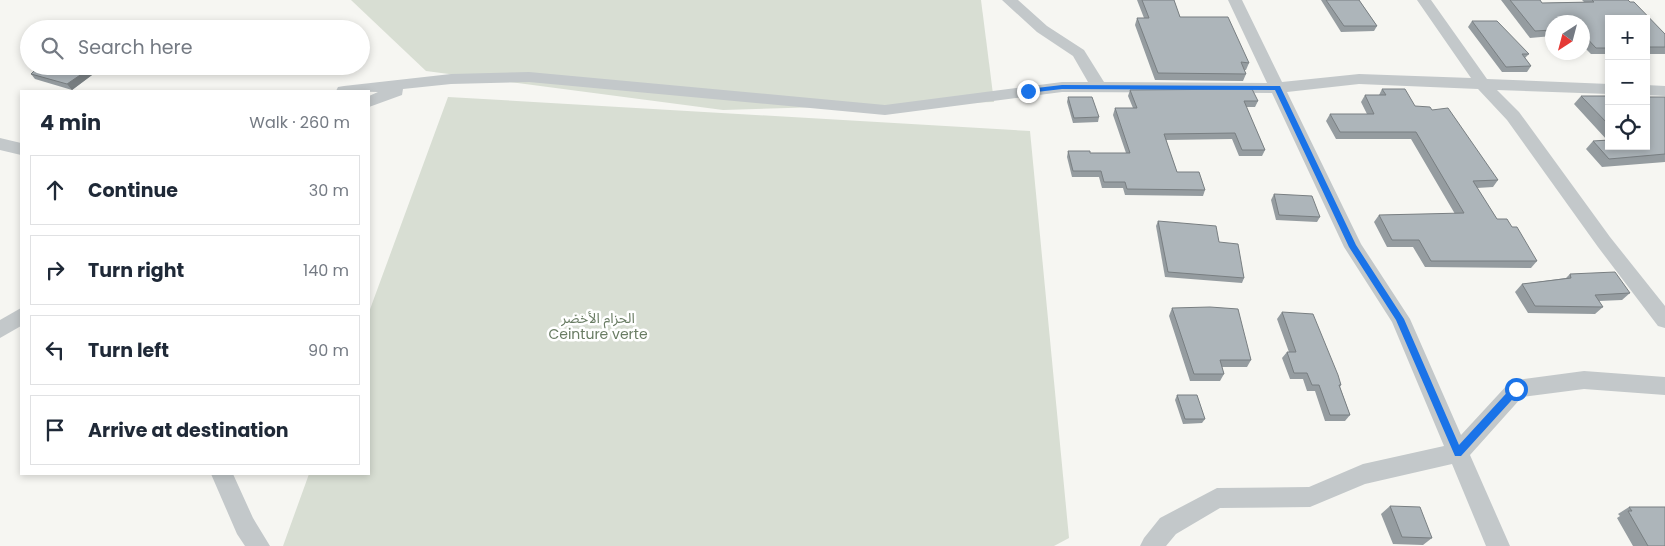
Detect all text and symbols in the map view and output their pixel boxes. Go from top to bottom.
north arrow [1545,15,1590,60]
map controls [1605,15,1650,150]
button: + [1605,15,1650,60]
search box [20,20,370,75]
icon: search [38,34,66,62]
text: Search here [78,34,192,61]
button: − [1605,60,1650,105]
route end [1017,80,1040,103]
button: locate [1605,105,1650,150]
text: 4 min [40,108,101,137]
text: Walk · 260 m [249,111,350,134]
icon: ahead [41,176,69,204]
text: Continue [88,177,178,204]
text: 30 m [309,179,349,202]
icon: right [41,256,69,284]
text: Turn right [88,257,184,284]
text: 140 m [303,259,349,282]
park label: الحزام الأخضر Ceinture verte [548,308,648,344]
icon: left [41,336,69,364]
text: Turn left [88,337,169,364]
text: 90 m [308,339,349,362]
route start [1505,378,1528,401]
icon: arrive [41,416,69,444]
text: Arrive at destination [88,417,289,444]

